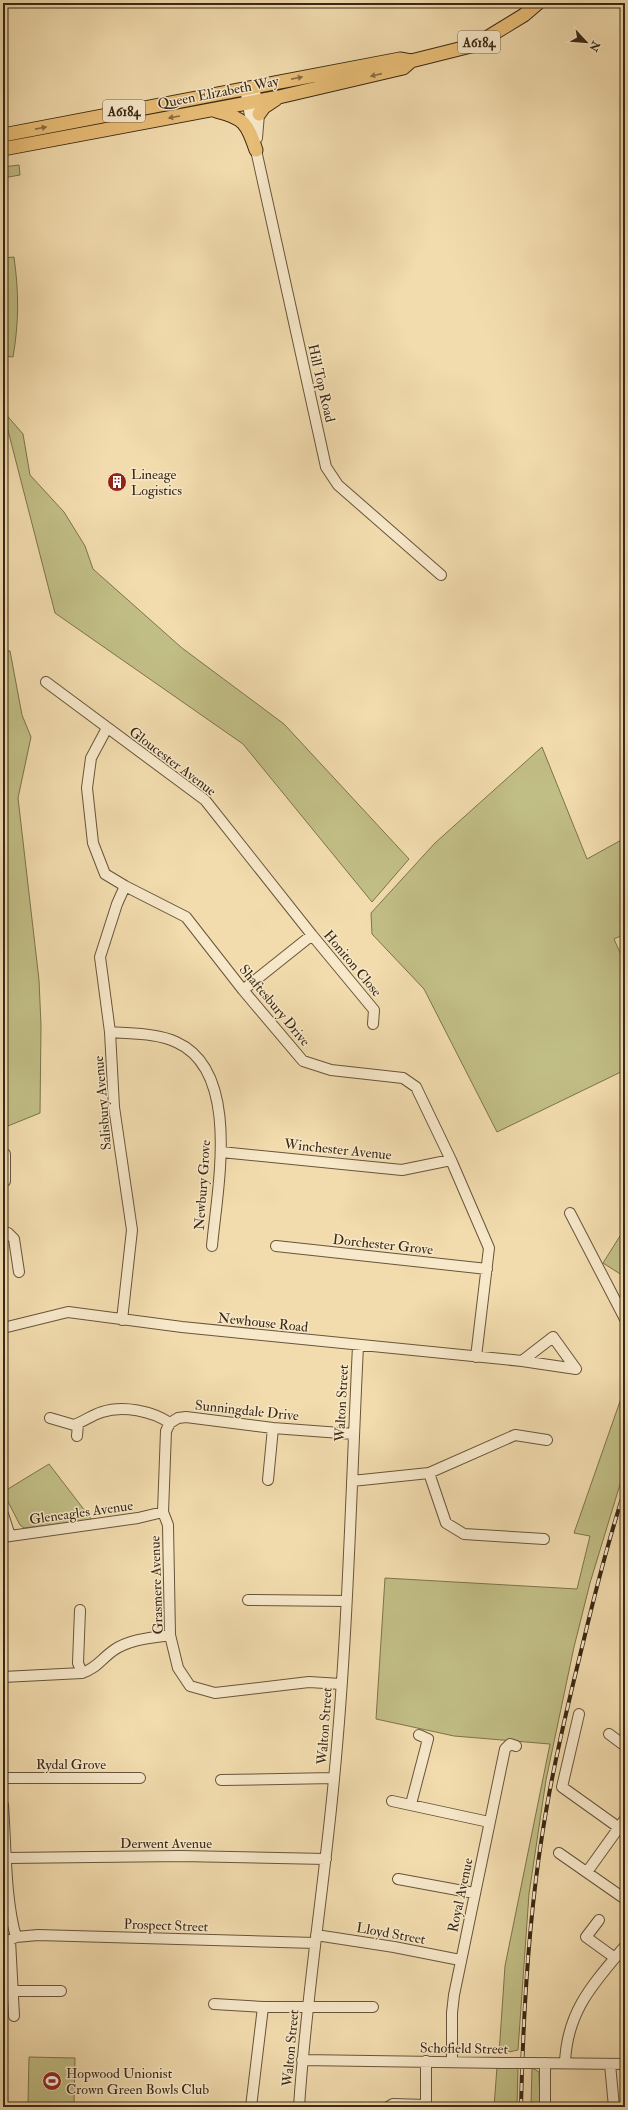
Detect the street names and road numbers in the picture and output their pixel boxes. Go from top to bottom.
road number: A6184 [458,31,500,53]
street label: Queen Elizabeth Way [156,72,281,114]
road number: A6184 [103,100,145,122]
street label: Hill Top Road [303,342,339,424]
street label: Gloucester Avenue [126,723,220,800]
street label: Honiton Close [320,927,385,1000]
street label: Shaftesbury Drive [235,961,314,1050]
street label: Salisbury Avenue [90,1055,116,1151]
street label: Winchester Avenue [282,1135,393,1164]
street label: Newbury Grove [191,1139,215,1231]
street label: Dorchester Grove [332,1231,434,1258]
street label: Newhouse Road [217,1309,309,1336]
street label: Walton Street [331,1363,352,1443]
street label: Sunningdale Drive [194,1397,300,1424]
street label: Gleneagles Avenue [28,1497,134,1528]
street label: Grasmere Avenue [146,1535,167,1635]
street label: Walton Street [313,1686,336,1766]
street label: Rydal Grove [36,1756,106,1774]
street label: Derwent Avenue [120,1835,212,1852]
street label: Royal Avenue [444,1856,478,1934]
street label: Prospect Street [123,1916,209,1936]
street label: Lloyd Street [355,1919,427,1949]
street label: Walton Street [279,2008,302,2088]
street label: Schofield Street [420,2039,509,2058]

